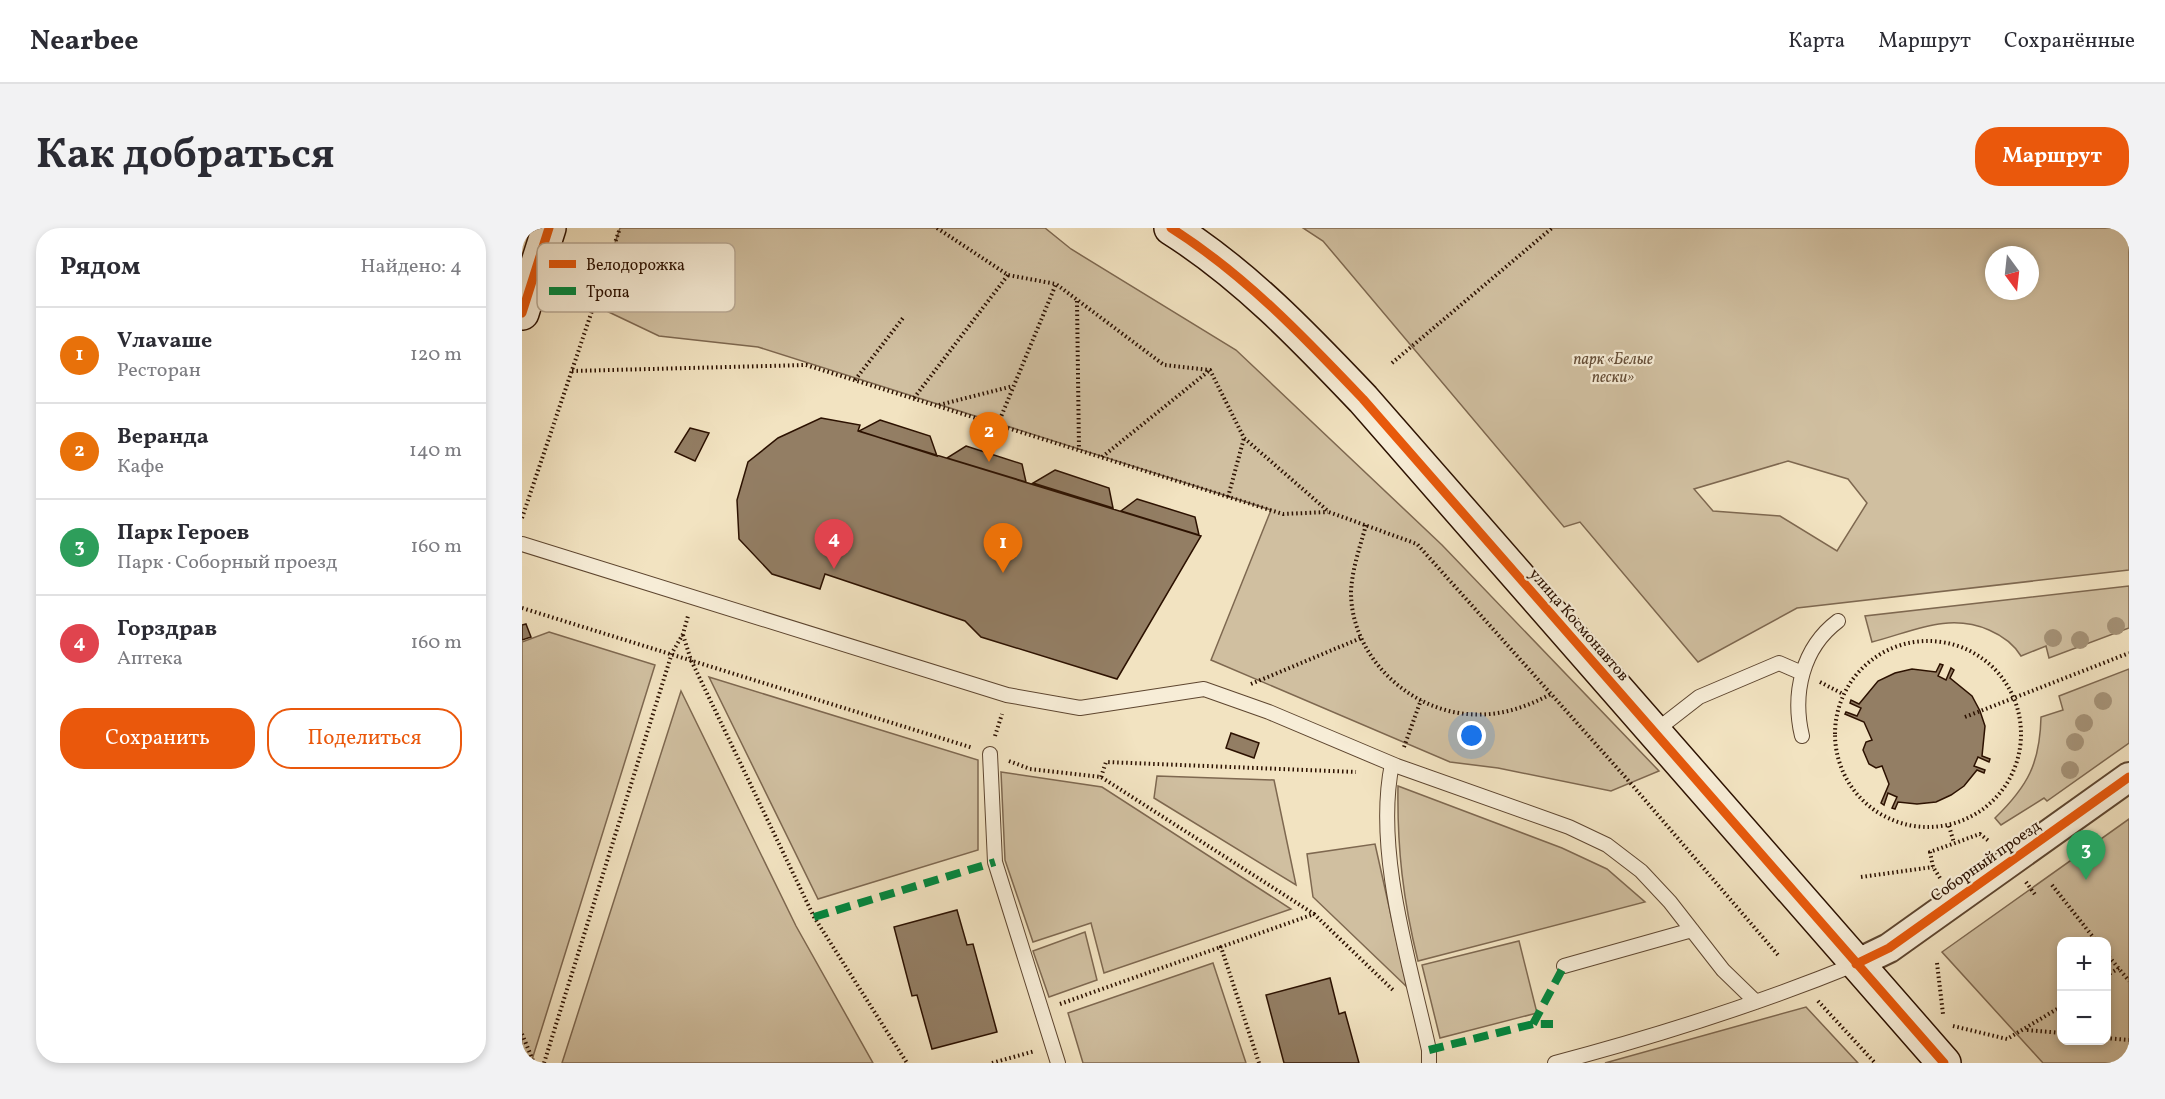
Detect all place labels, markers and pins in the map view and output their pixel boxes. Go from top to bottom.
pin: 2 [970,412,1008,462]
pin: 4 [814,520,854,569]
pin: 1 [984,524,1022,573]
pin: 3 [2066,830,2106,880]

